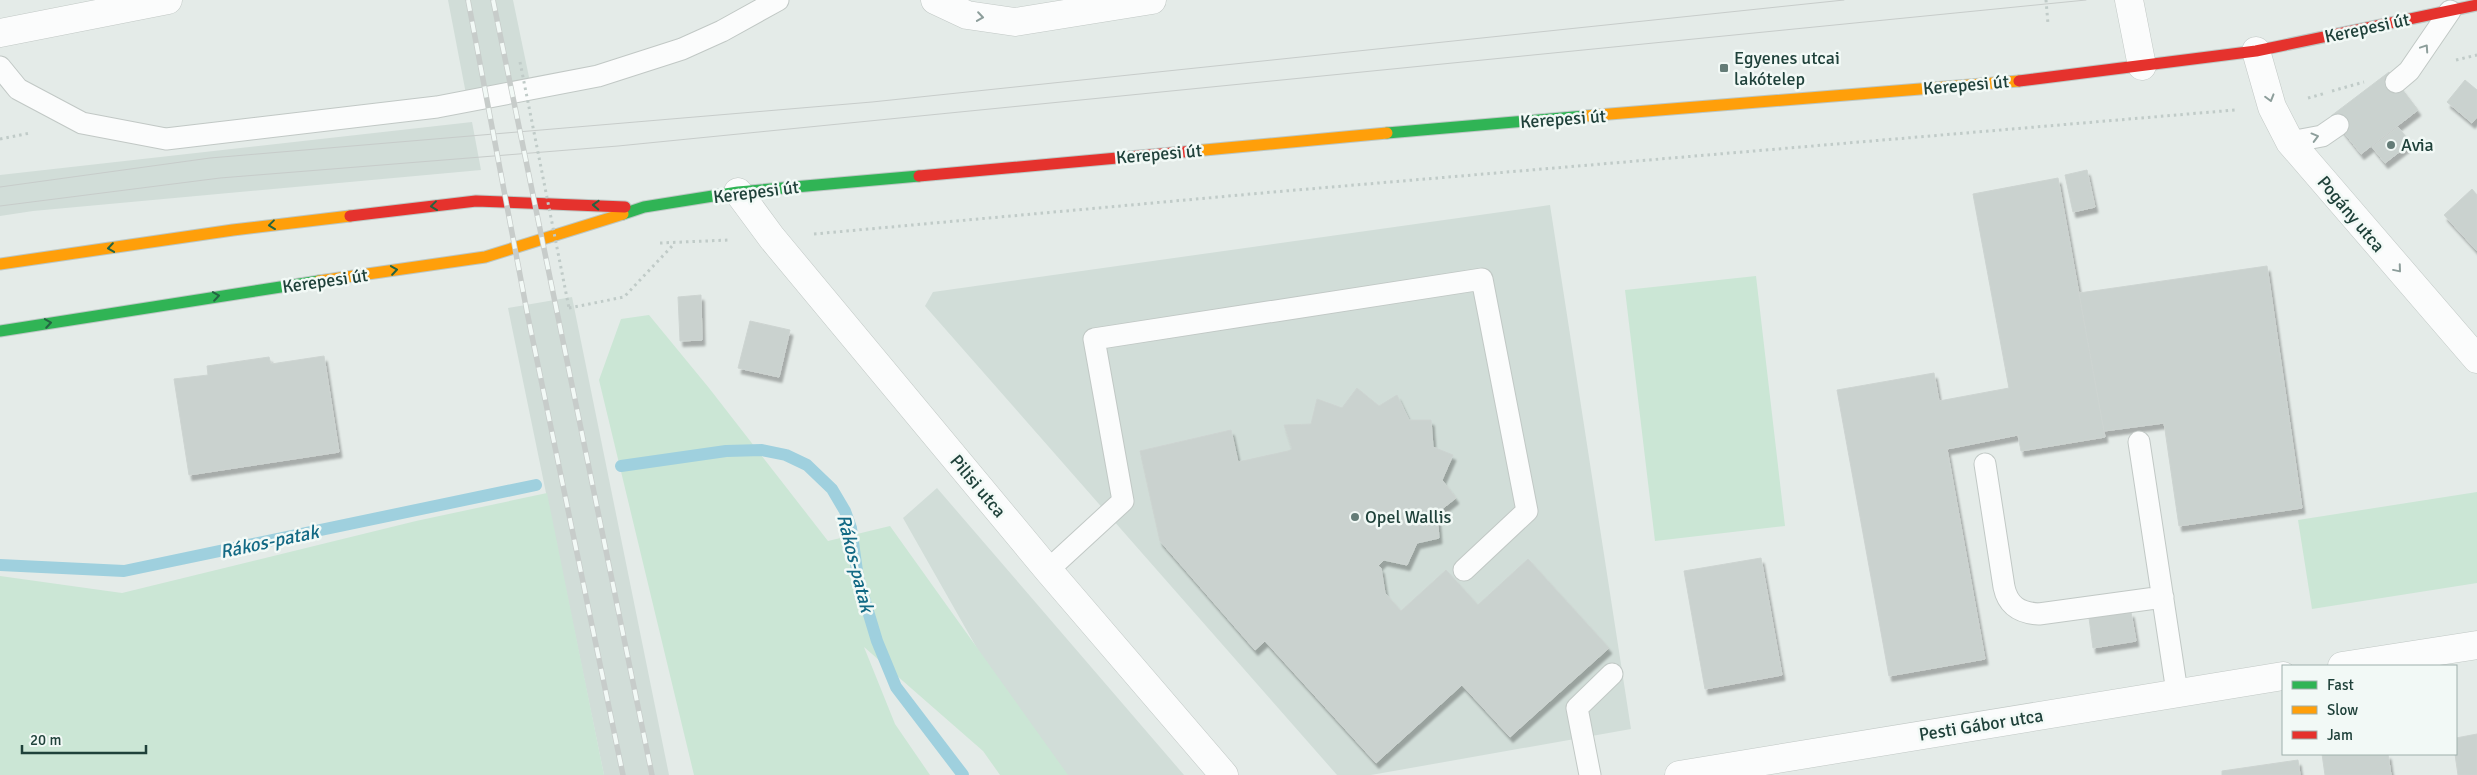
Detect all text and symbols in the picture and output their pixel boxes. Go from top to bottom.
street label: Kerepesi út [2323,8,2411,48]
one-way arrow [976,11,985,21]
one-way arrow [2419,44,2428,53]
place label: Egyenes utcai lakótelep [1734,47,1840,90]
marker: Egyenes utcai lakótelep [1718,62,1730,74]
street label: Kerepesi út [1922,70,2010,100]
one-way arrow [2264,94,2274,102]
street label: Kerepesi út [1519,105,1607,133]
one-way arrow [2311,132,2319,142]
place label: Avia [2401,134,2434,156]
street label: Kerepesi út [1115,139,1203,169]
marker: Avia [2385,139,2397,151]
street label: Pogány utca [2313,171,2389,257]
street label: Kerepesi út [712,176,800,208]
one-way arrow [429,200,437,211]
one-way arrow [591,200,599,211]
one-way arrow [268,219,276,230]
one-way arrow [107,242,116,252]
one-way arrow [2392,263,2400,272]
street label: Kerepesi út [281,264,369,298]
one-way arrow [390,266,398,276]
one-way arrow [212,292,220,302]
one-way arrow [44,318,52,329]
street label: Pilisi utca [945,450,1011,522]
place label: Opel Wallis [1365,506,1452,528]
marker: Opel Wallis [1349,511,1361,523]
water label: Rákos-patak [831,512,879,616]
water label: Rákos-patak [218,520,322,564]
legend [2282,665,2457,755]
text: Fast [2327,676,2354,694]
text: Slow [2327,701,2358,719]
street label: Pesti Gábor utca [1917,704,2045,746]
scale bar [22,722,146,754]
text: Jam [2327,726,2353,744]
text: 20 m [30,731,61,749]

